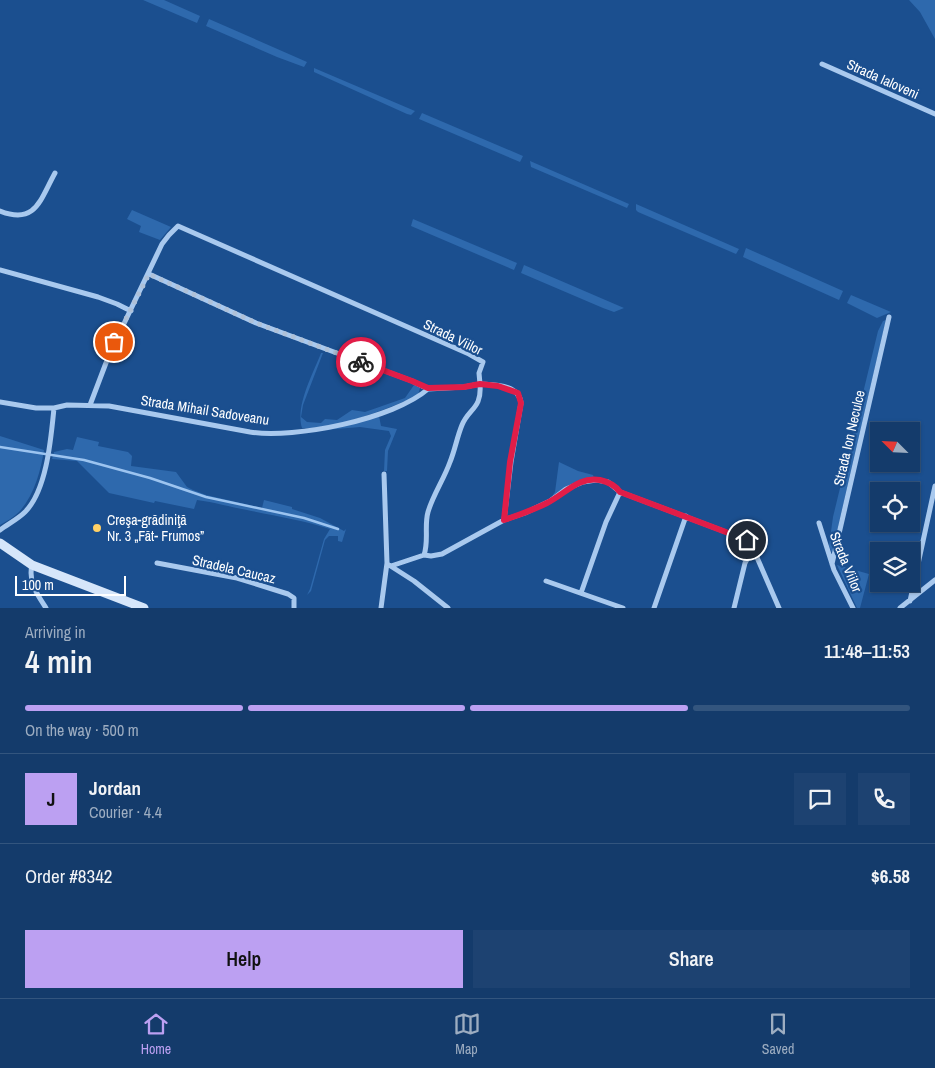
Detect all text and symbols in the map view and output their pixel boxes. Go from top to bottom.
street label: Strada Ialoveni [844,55,922,103]
street label: Strada Viilor [420,315,486,359]
pin [93,321,135,363]
icon: bag [100,328,128,356]
courier [336,337,386,387]
icon: bike [347,348,375,376]
street label: Strada Ion Neculce [829,388,869,488]
street label: Strada Mihail Sadoveanu [140,391,270,429]
north arrow [870,422,920,472]
map controls [870,422,920,592]
button: locate [870,482,920,532]
place label: Creşa-grădiniţă Nr. 3 „Făt- Frumos” [107,511,204,545]
pin [726,519,768,561]
marker: Creşa-grădiniţă Nr. 3 „Făt- Frumos” [91,522,103,534]
icon: home [733,526,761,554]
street label: Strada Viilor [826,529,866,595]
button: layers [870,542,920,592]
street label: Stradela Caucaz [191,551,278,587]
scale bar [15,573,126,596]
text: 100 m [22,576,54,594]
text: Arriving in [25,621,86,643]
text: 11:48–11:53 [824,638,910,664]
text: 4 min [25,640,93,683]
text: On the way · 500 m [25,719,139,741]
button: chat [794,773,846,825]
button: phone [858,773,910,825]
text: Jordan [89,775,141,801]
text: J [47,786,55,812]
text: Courier · 4.4 [89,801,162,823]
text: Order #8342 [25,863,112,889]
text: $6.58 [871,863,910,889]
button: Help [25,930,463,988]
button: Share [473,930,910,988]
tab: Home [141,1010,171,1058]
tab: Map [453,1010,481,1058]
tab: Saved [762,1010,794,1058]

